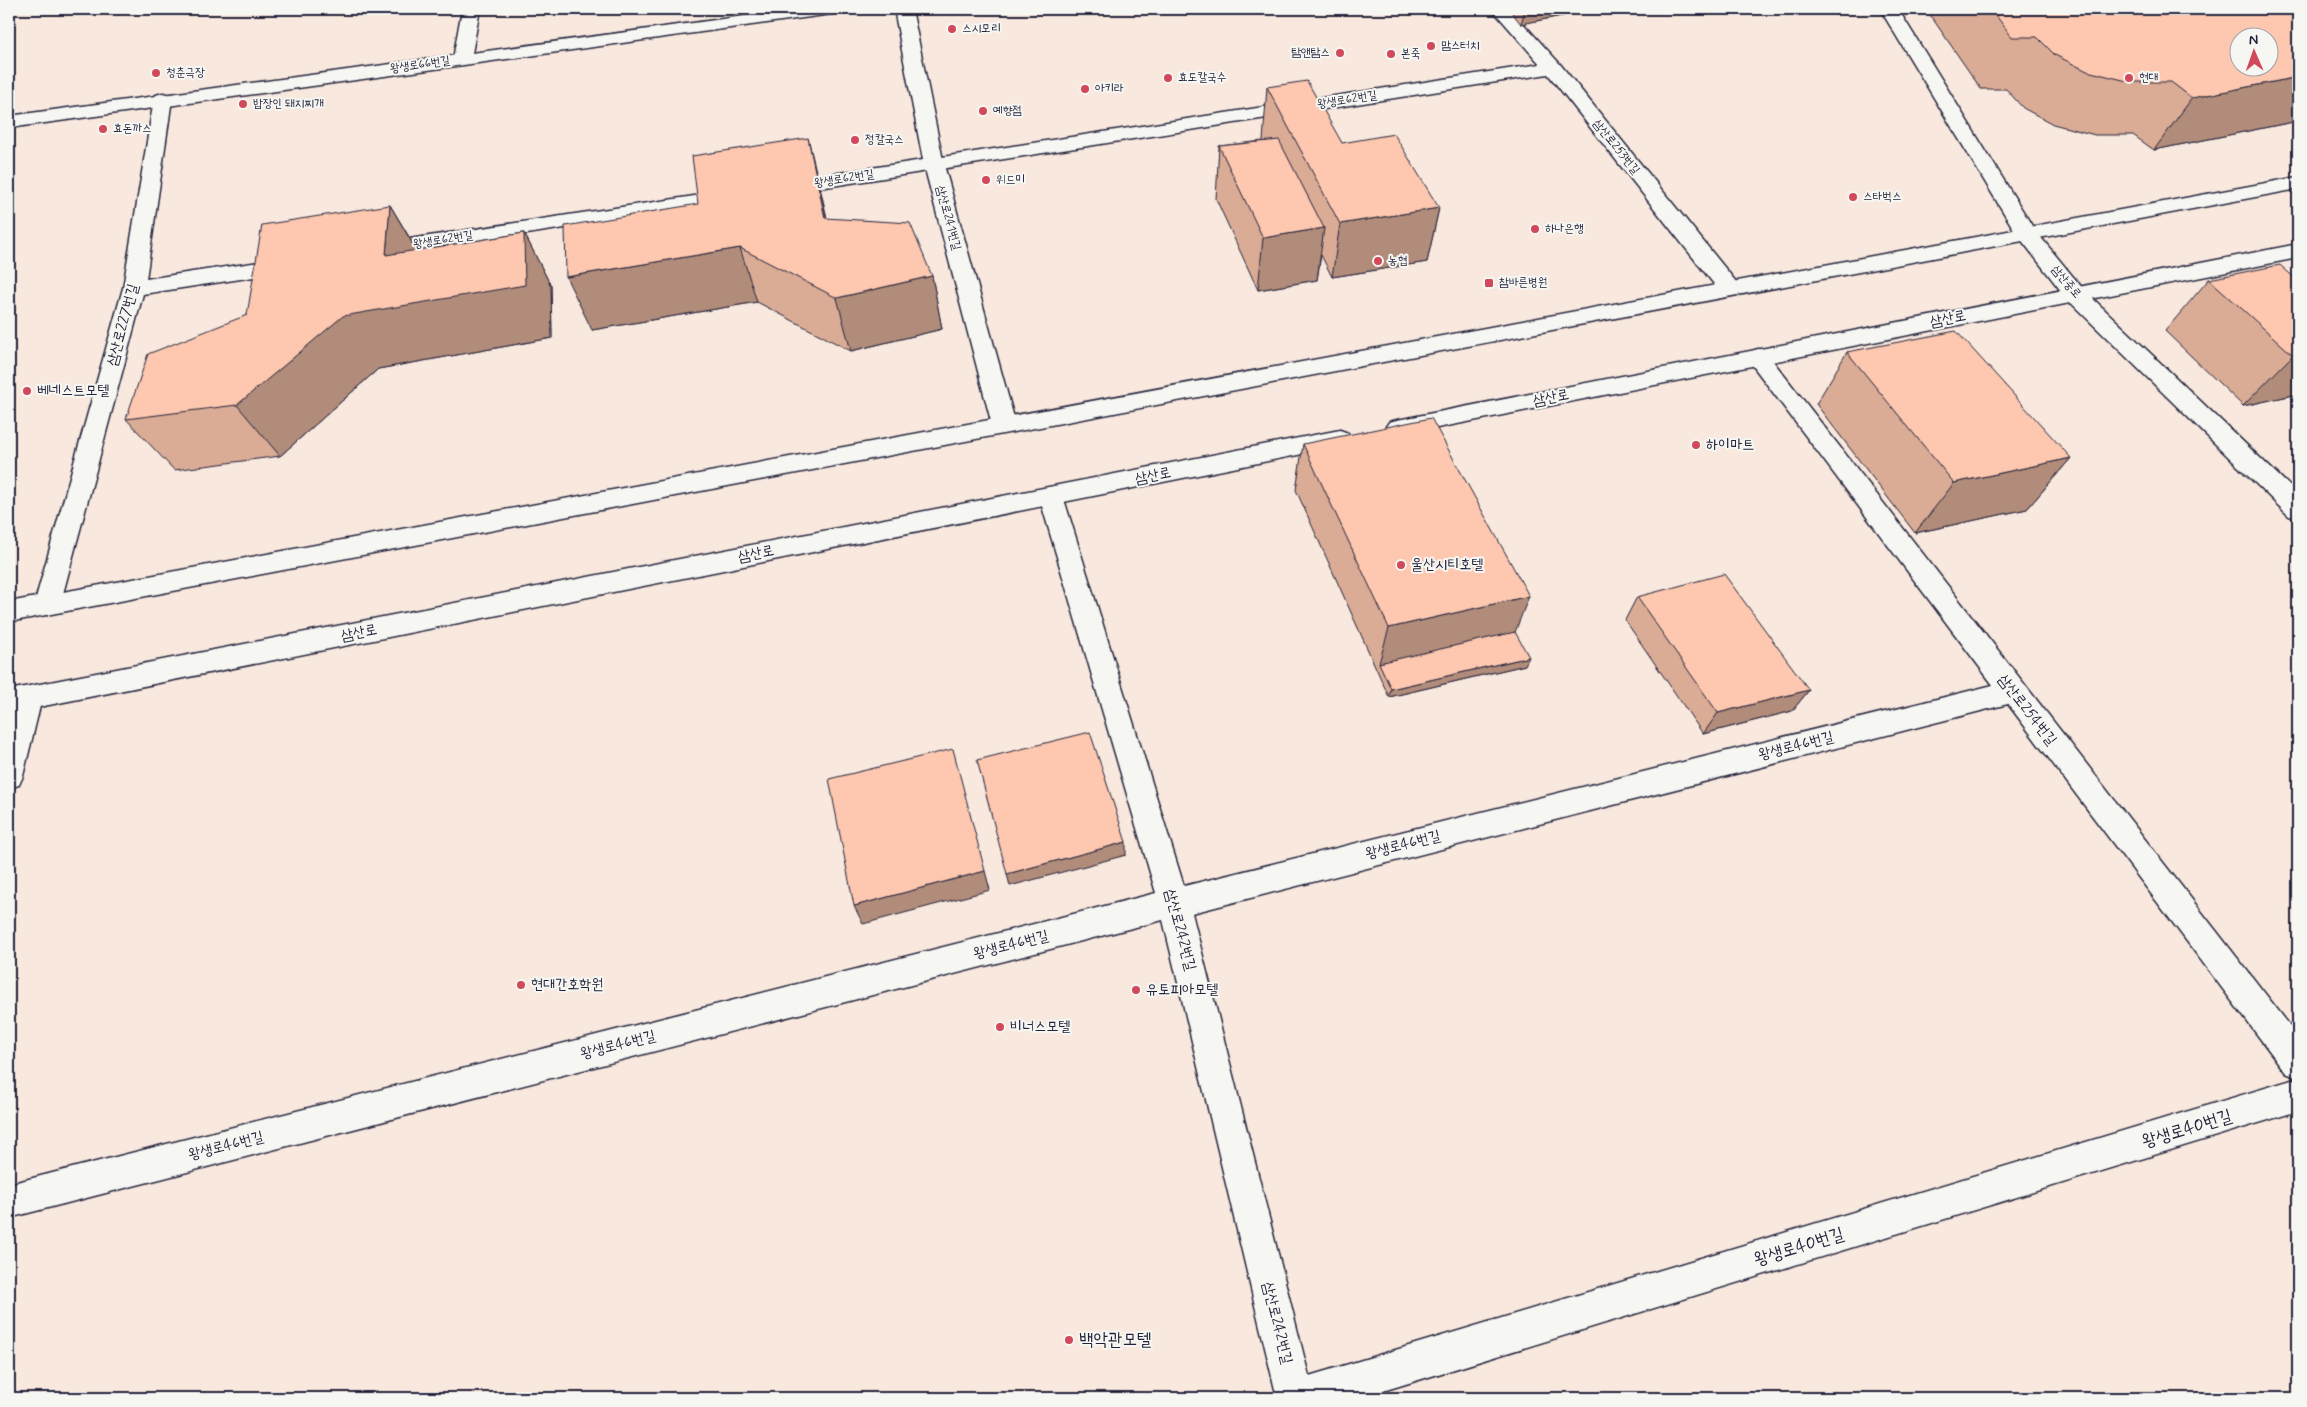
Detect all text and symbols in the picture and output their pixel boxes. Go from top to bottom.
place label: 스시모리 [962,21,1001,37]
marker: 스시모리 [946,23,958,35]
north arrow [2230,28,2280,78]
text: N [2249,31,2259,49]
place label: 맘스터치 [1441,38,1480,54]
marker: 맘스터치 [1425,40,1437,52]
place label: 탐앤탐스 [1291,45,1330,61]
place label: 본죽 [1401,46,1420,62]
marker: 탐앤탐스 [1334,47,1346,59]
marker: 본죽 [1385,48,1397,60]
street label: 왕생로66번길 [389,53,451,77]
place label: 청춘극장 [166,65,205,81]
marker: 청춘극장 [150,67,162,79]
place label: 효도칼국수 [1178,70,1227,86]
place label: 현대 [2139,70,2158,86]
marker: 효도칼국수 [1162,72,1174,84]
marker: 현대 [2123,72,2135,84]
place label: 아키라 [1095,81,1124,97]
marker: 아키라 [1079,83,1091,95]
street label: 왕생로62번길 [1316,87,1378,113]
place label: 밥장인 돼지찌개 [253,96,324,112]
marker: 밥장인 돼지찌개 [237,98,249,110]
place label: 예향점 [993,103,1022,119]
marker: 예향점 [977,105,989,117]
street label: 삼산로253번길 [1589,116,1643,178]
place label: 효돈까스 [113,121,152,137]
marker: 효돈까스 [97,123,109,135]
place label: 정칼국스 [865,132,904,148]
marker: 정칼국스 [849,134,861,146]
street label: 왕생로62번길 [813,166,875,192]
place label: 위드미 [996,172,1025,188]
marker: 위드미 [980,174,992,186]
street label: 삼산로241번길 [932,184,964,253]
place label: 스타벅스 [1863,189,1902,205]
marker: 스타벅스 [1847,191,1859,203]
place label: 하나은행 [1545,221,1584,237]
marker: 하나은행 [1529,223,1541,235]
street label: 왕생로62번길 [412,227,474,253]
place label: 농협 [1388,253,1407,269]
marker: 농협 [1372,255,1384,267]
street label: 삼산중로 [2047,262,2085,302]
place label: 참바른병원 [1499,275,1547,291]
marker: 참바른병원 [1483,277,1495,289]
street label: 삼산로227번길 [102,282,144,368]
street label: 삼산로 [1928,306,1968,332]
place label: 베네스트모텔 [37,381,109,401]
marker: 베네스트모텔 [21,385,33,397]
street label: 삼산로 [1531,385,1571,411]
place label: 하이마트 [1706,435,1754,455]
marker: 하이마트 [1690,439,1702,451]
street label: 삼산로 [1133,463,1173,489]
street label: 삼산로 [736,541,776,567]
place label: 울산시티호텔 [1411,555,1483,575]
marker: 울산시티호텔 [1395,559,1407,571]
street label: 삼산로 [339,620,379,646]
street label: 삼산로254번길 [1993,670,2061,750]
street label: 왕생로46번길 [1756,727,1836,765]
street label: 왕생로46번길 [1363,826,1443,864]
street label: 삼산로242번길 [1159,887,1201,973]
street label: 왕생로46번길 [971,926,1051,964]
place label: 현대간호학원 [531,975,603,995]
marker: 현대간호학원 [515,979,527,991]
place label: 유토피아모텔 [1146,980,1218,1000]
marker: 유토피아모텔 [1130,984,1142,996]
place label: 비너스모텔 [1010,1017,1070,1037]
marker: 비너스모텔 [994,1021,1006,1033]
street label: 왕생로46번길 [578,1026,658,1064]
street label: 왕생로40번길 [2139,1104,2235,1154]
street label: 왕생로46번길 [186,1127,266,1165]
street label: 왕생로40번길 [1751,1222,1847,1272]
street label: 삼산로242번길 [1257,1280,1297,1366]
place label: 백악관모텔 [1079,1328,1151,1352]
marker: 백악관모텔 [1063,1334,1075,1346]

